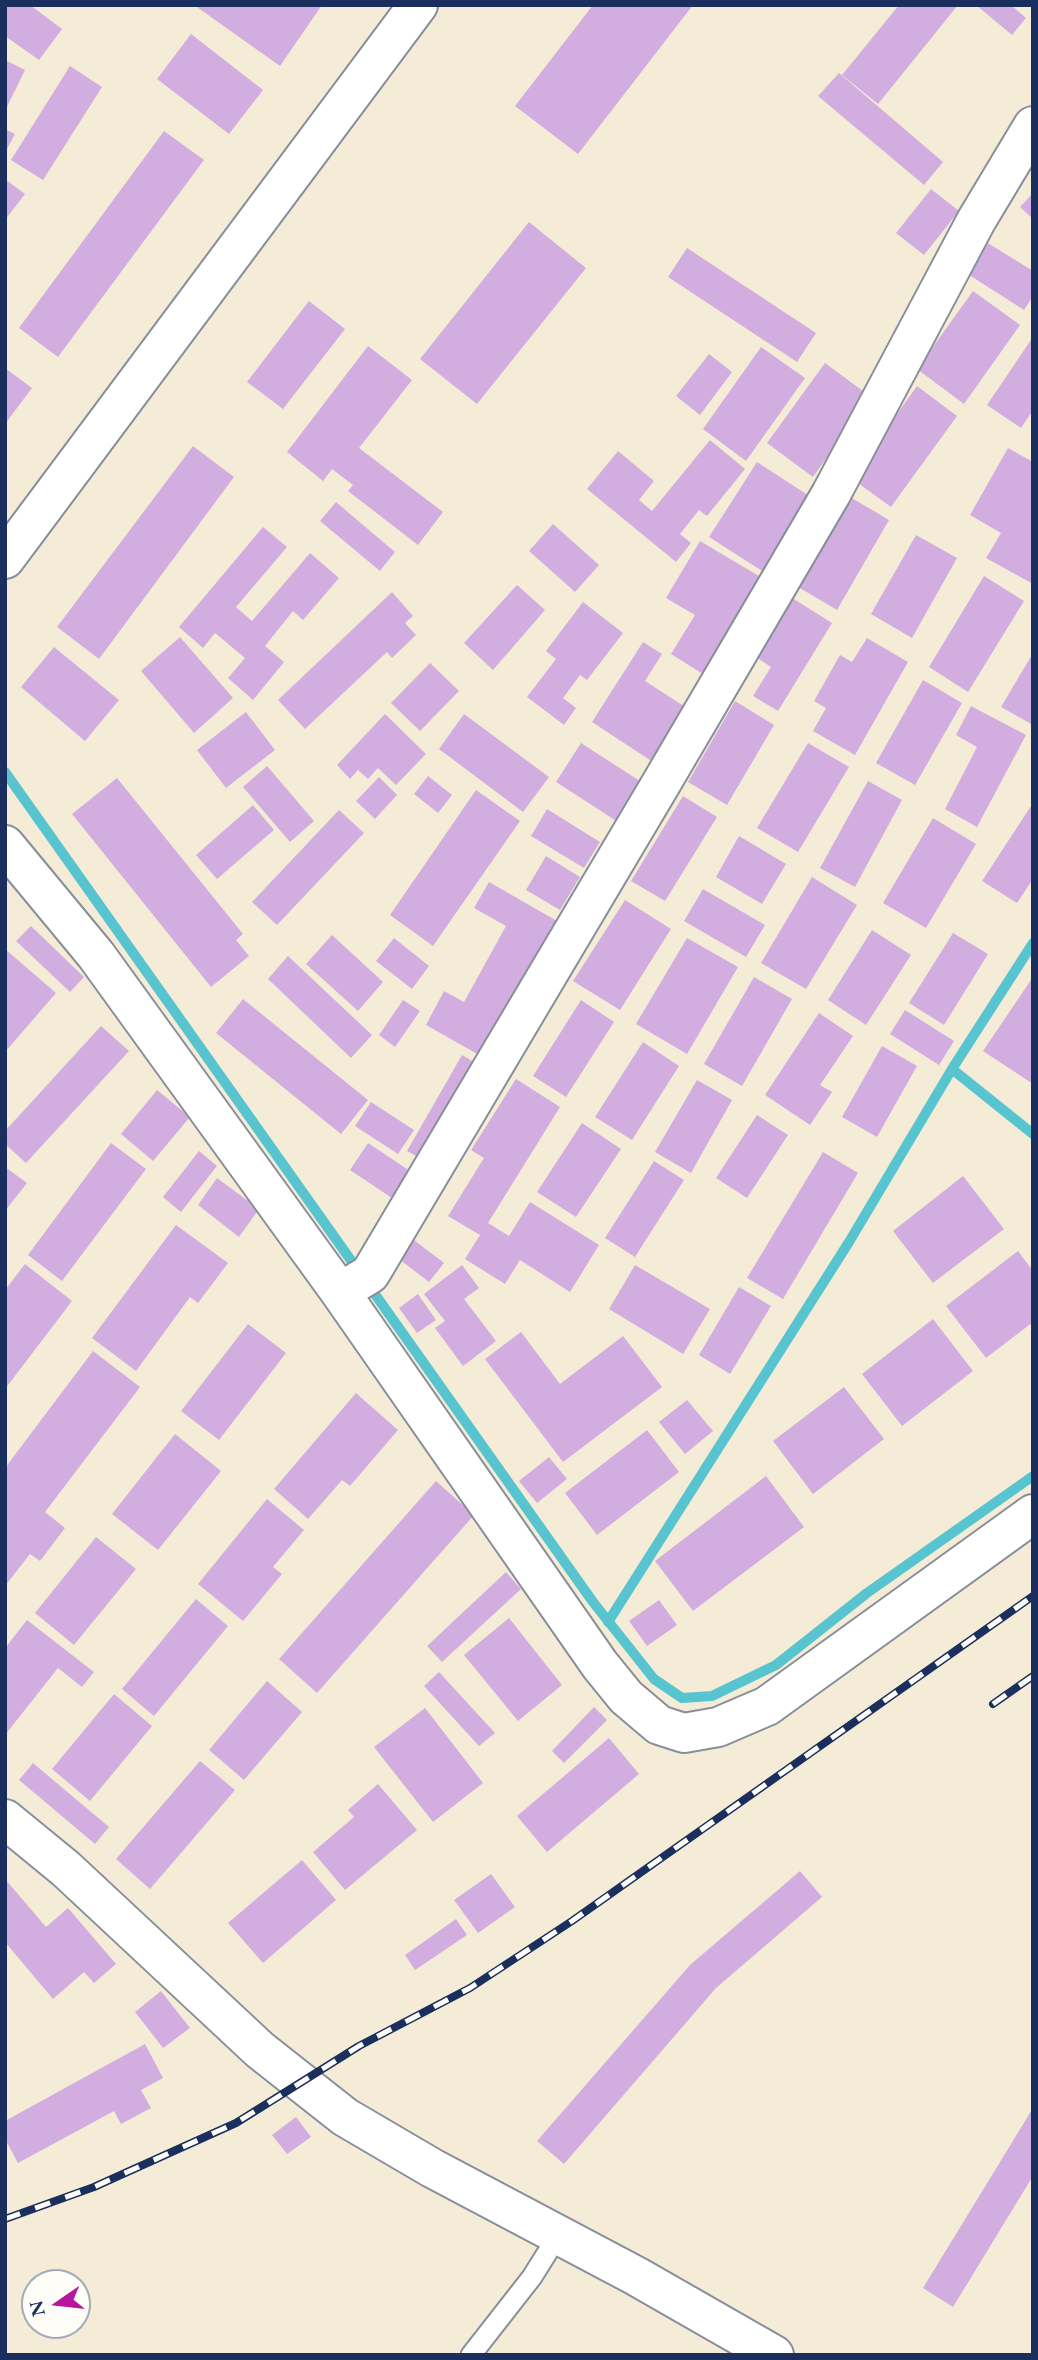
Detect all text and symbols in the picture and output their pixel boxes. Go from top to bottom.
north arrow [21,2269,91,2339]
text: N [23,2298,51,2319]

